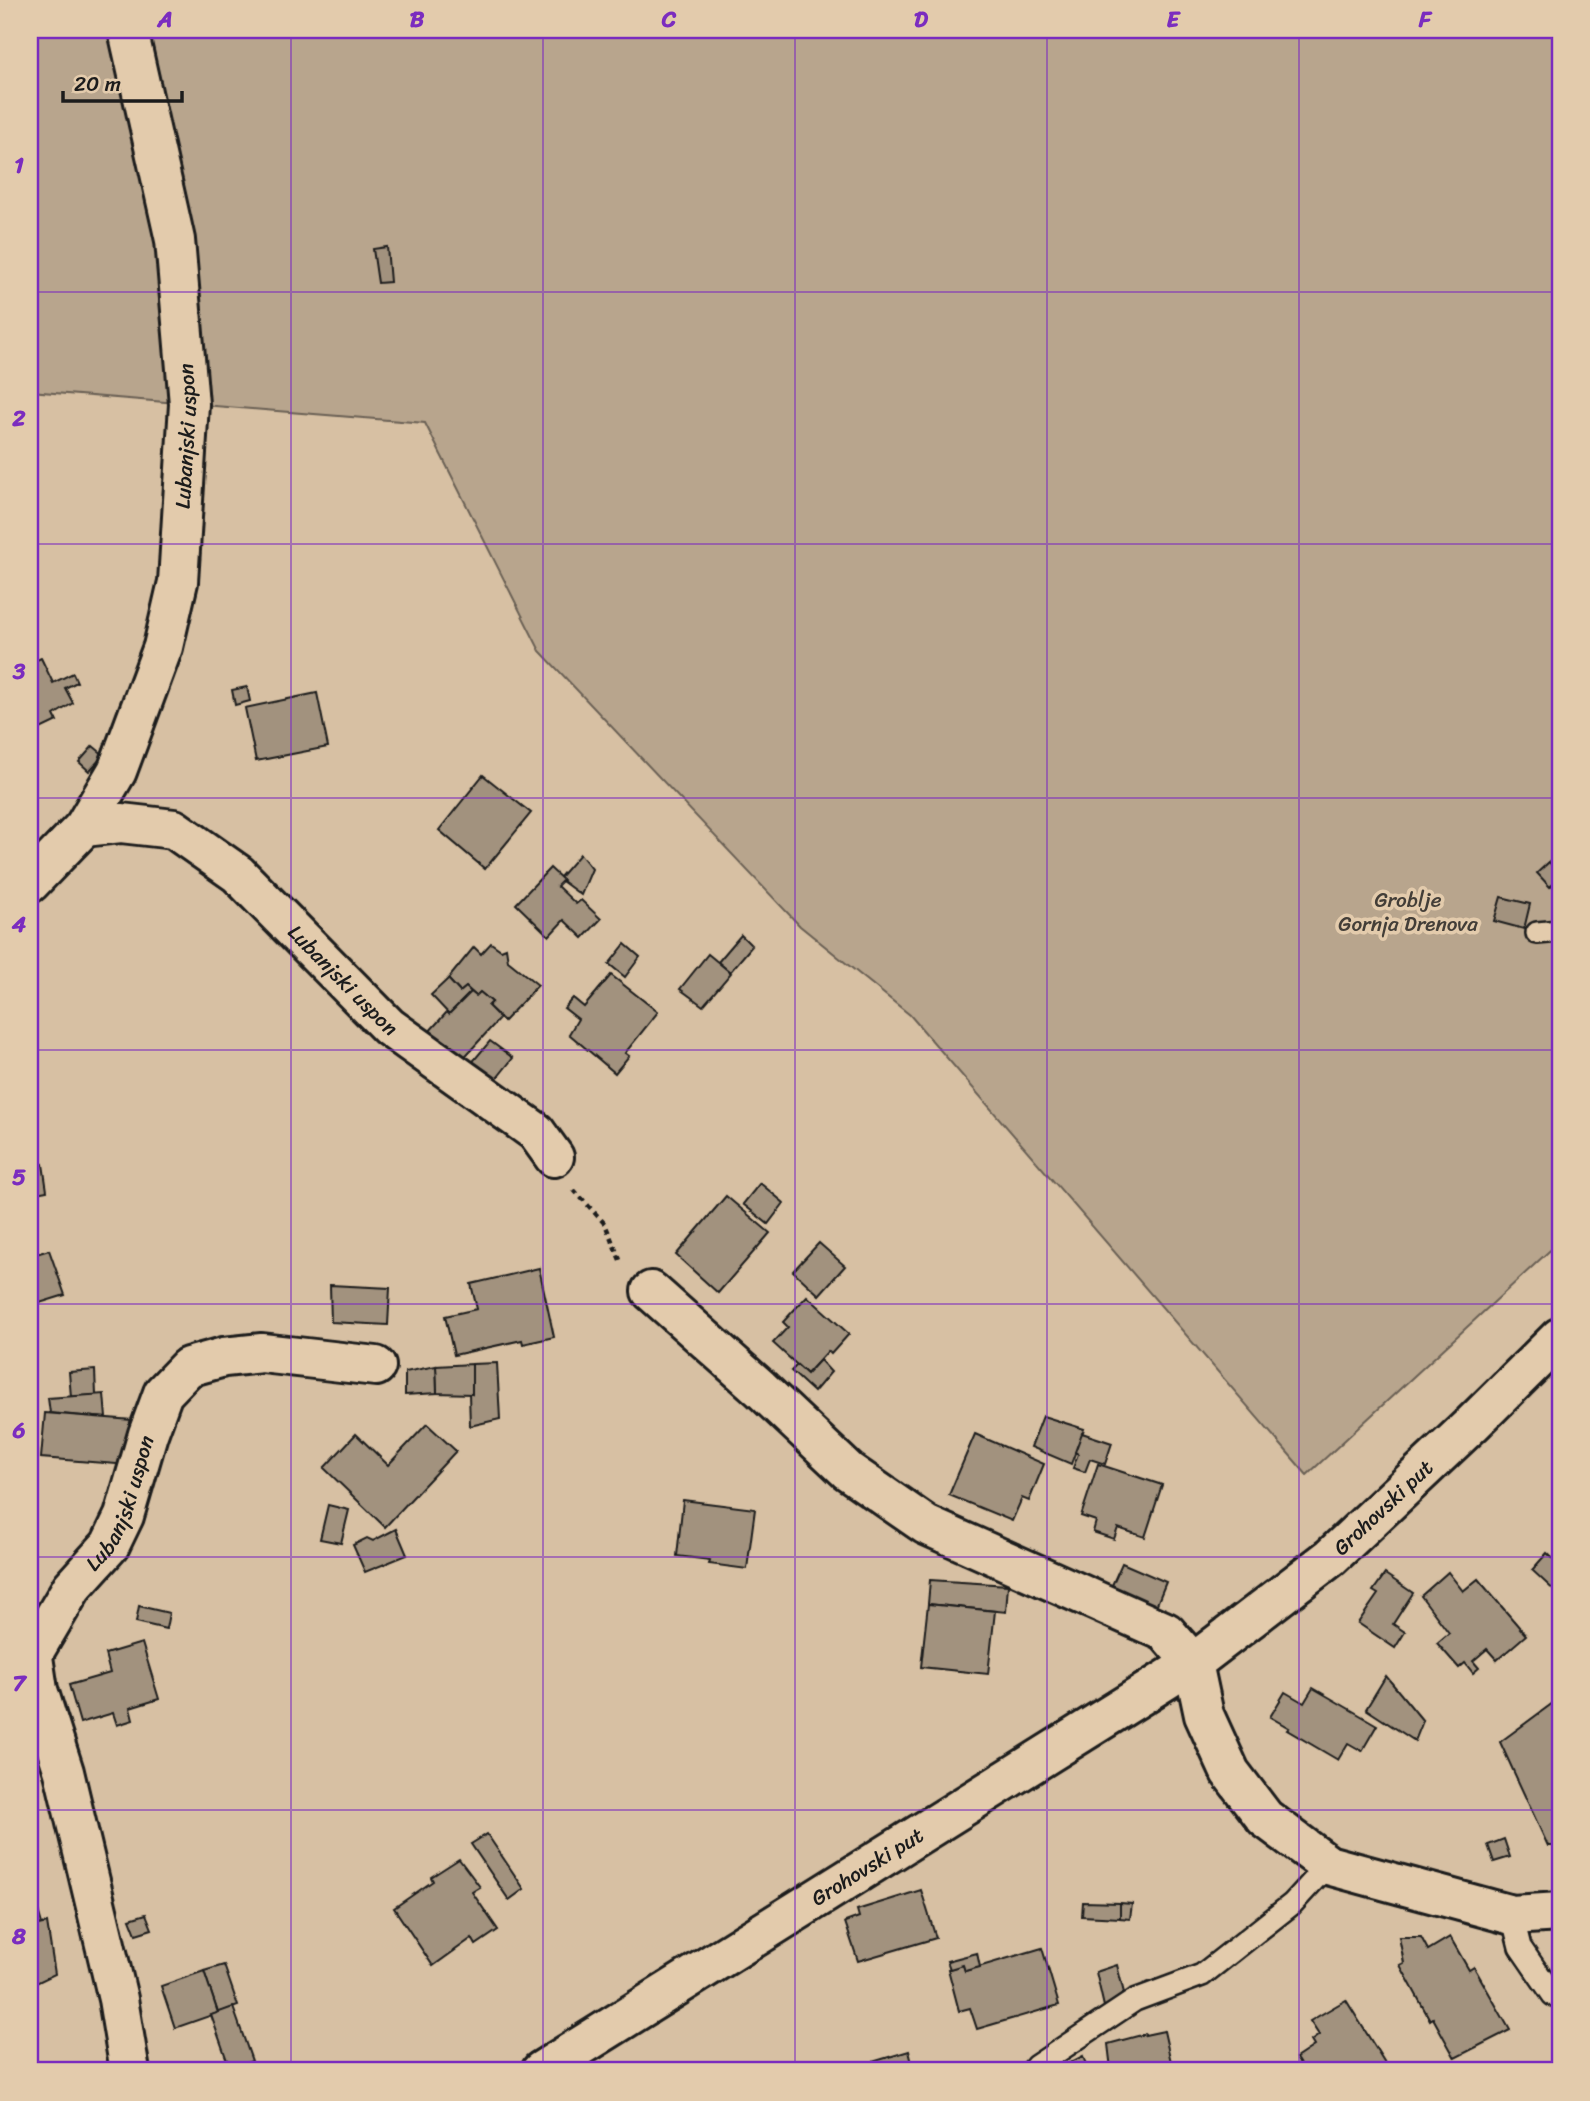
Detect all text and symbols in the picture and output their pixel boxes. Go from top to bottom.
text: A [156,0,173,40]
text: B [410,0,425,40]
text: C [661,0,677,40]
text: D [914,0,929,40]
text: E [1167,0,1182,40]
text: F [1418,0,1433,40]
scale bar [63,60,182,104]
text: 20 m [74,65,121,103]
text: 1 [14,145,24,186]
street label: Lubanjski uspon [164,362,208,510]
text: 2 [11,398,26,439]
text: 3 [12,651,26,692]
park label: Groblje Gornja Drenova [1338,881,1478,943]
text: 4 [11,904,27,945]
street label: Lubanjski uspon [278,915,406,1047]
text: 5 [12,1157,26,1198]
text: 6 [11,1410,26,1451]
street label: Lubanjski uspon [76,1431,166,1580]
street label: Grohovski put [1324,1450,1443,1565]
text: 7 [12,1663,27,1704]
street label: Grohovski put [803,1817,931,1917]
text: 8 [11,1916,26,1957]

